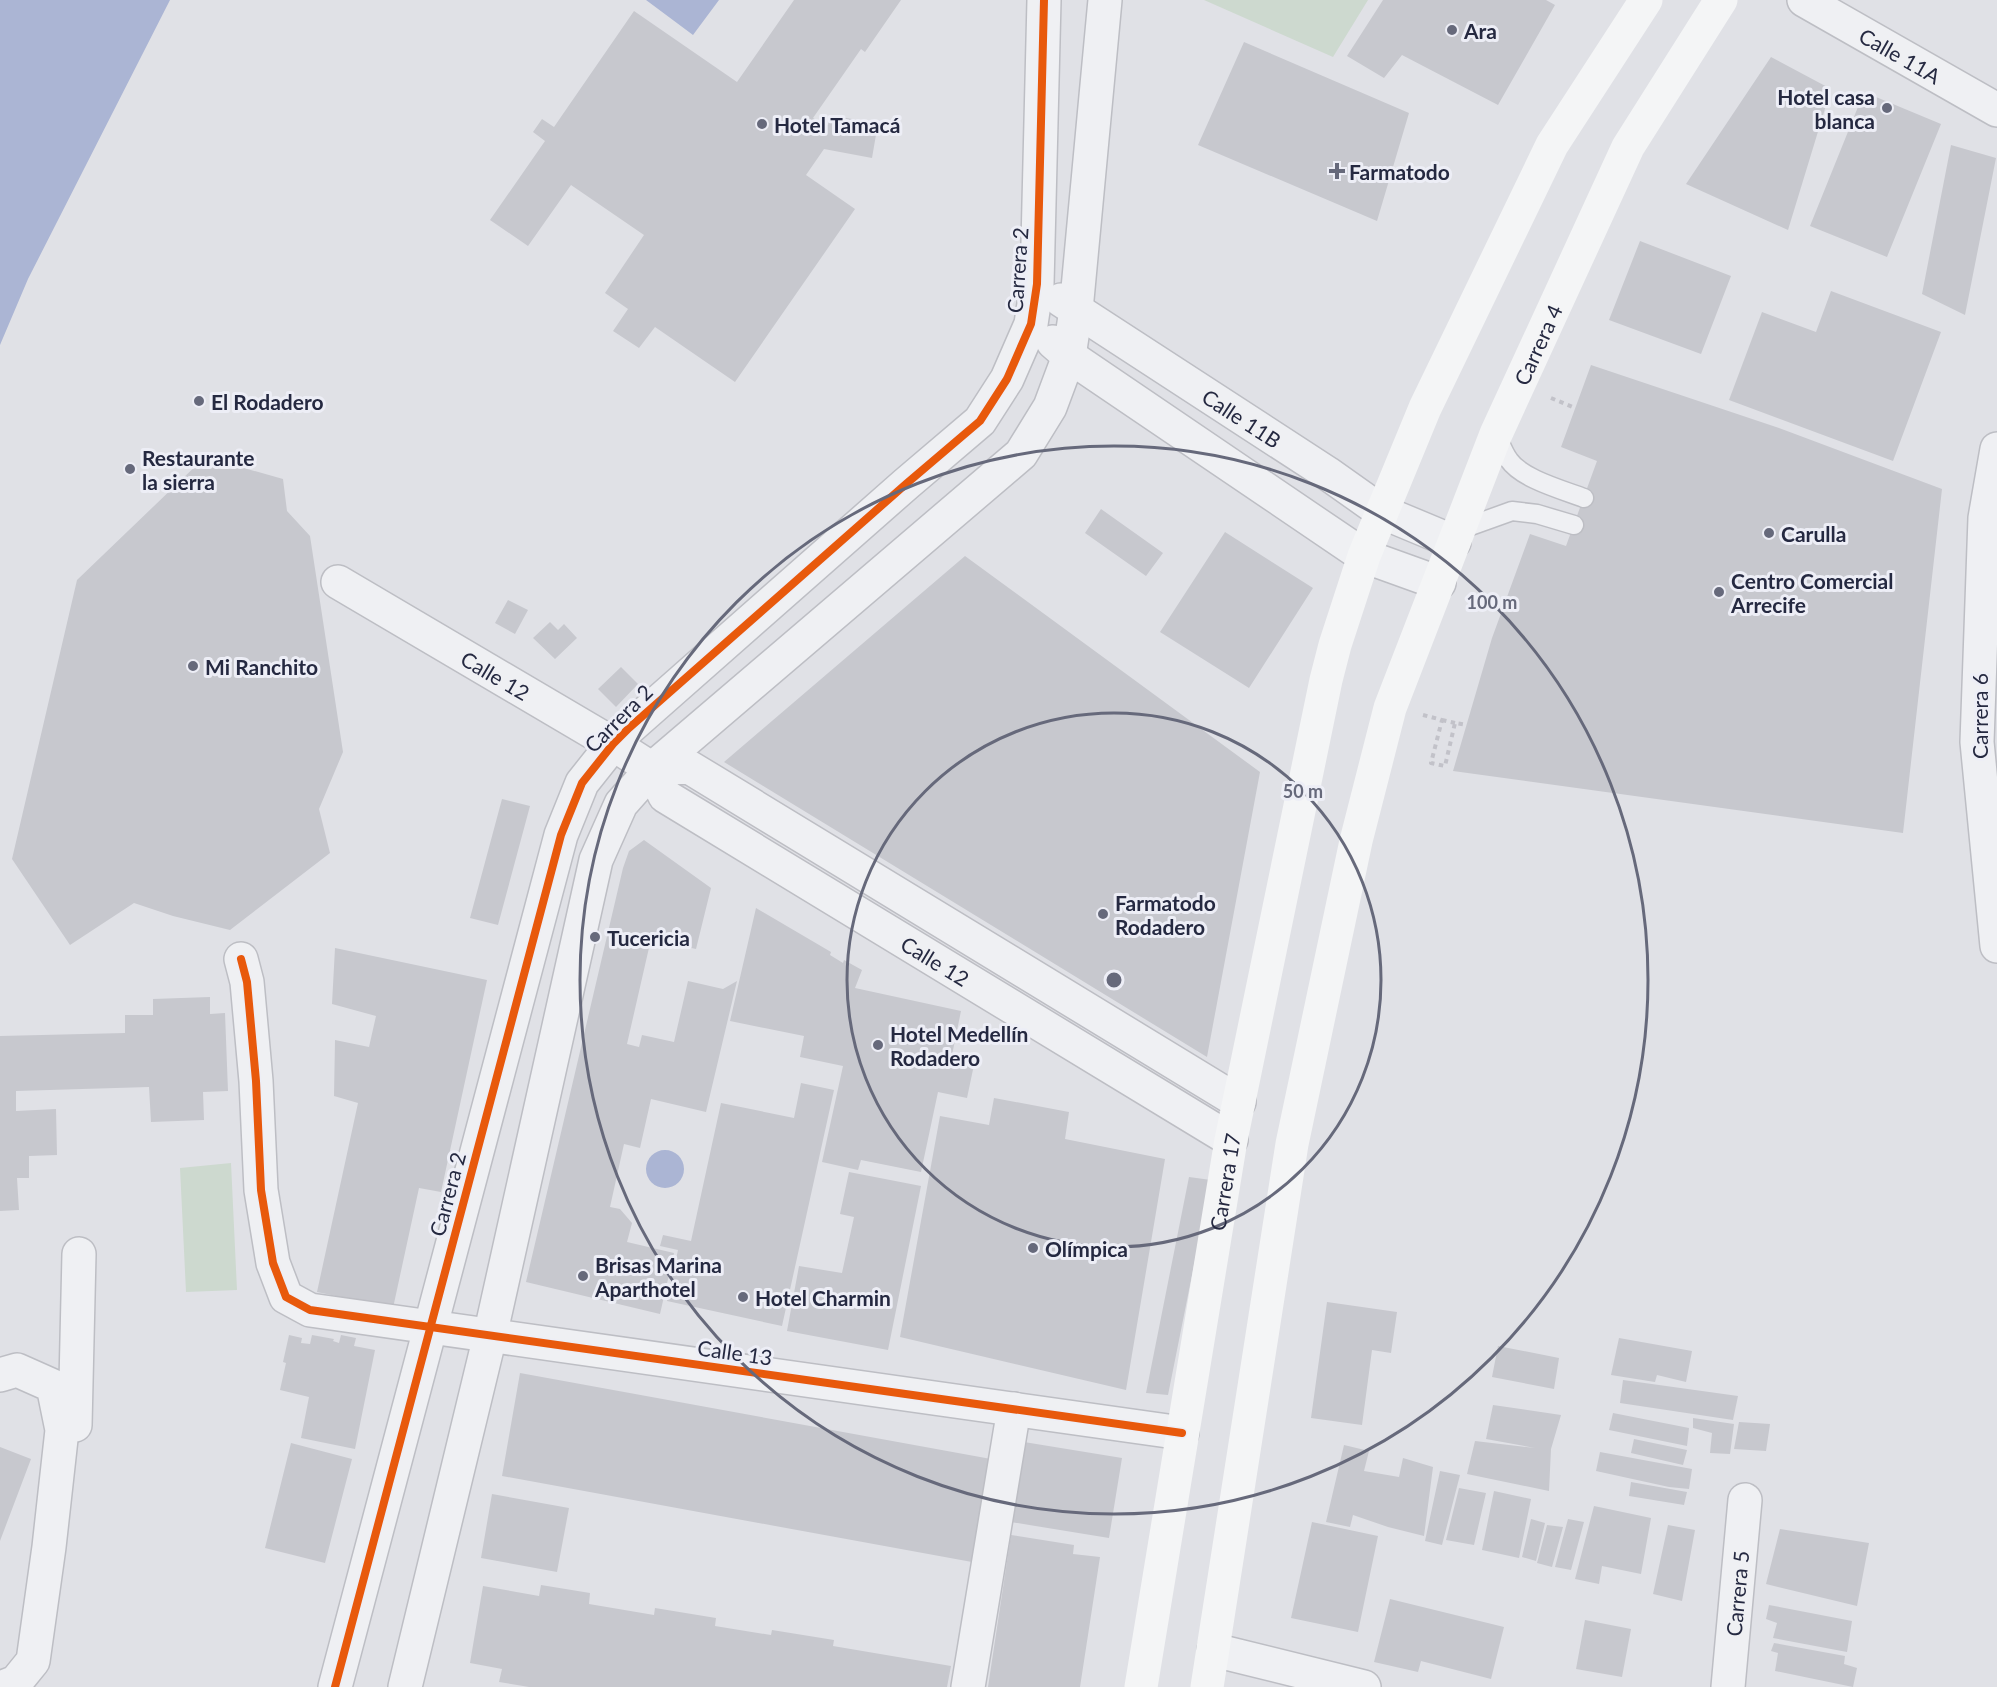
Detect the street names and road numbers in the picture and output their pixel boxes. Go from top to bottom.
street label: Calle 11A [1855,22,1946,88]
street label: Carrera 2 [1002,226,1032,314]
street label: Carrera 4 [1508,300,1567,389]
street label: Calle 11B [1198,383,1286,452]
street label: Calle 12 [457,645,534,705]
street label: Carrera 6 [1967,673,1992,759]
street label: Carrera 2 [579,679,657,757]
street label: Calle 12 [897,930,974,991]
street label: Carrera 17 [1204,1131,1245,1232]
street label: Carrera 2 [424,1149,470,1239]
street label: Calle 13 [696,1334,774,1370]
street label: Carrera 5 [1720,1549,1753,1637]

